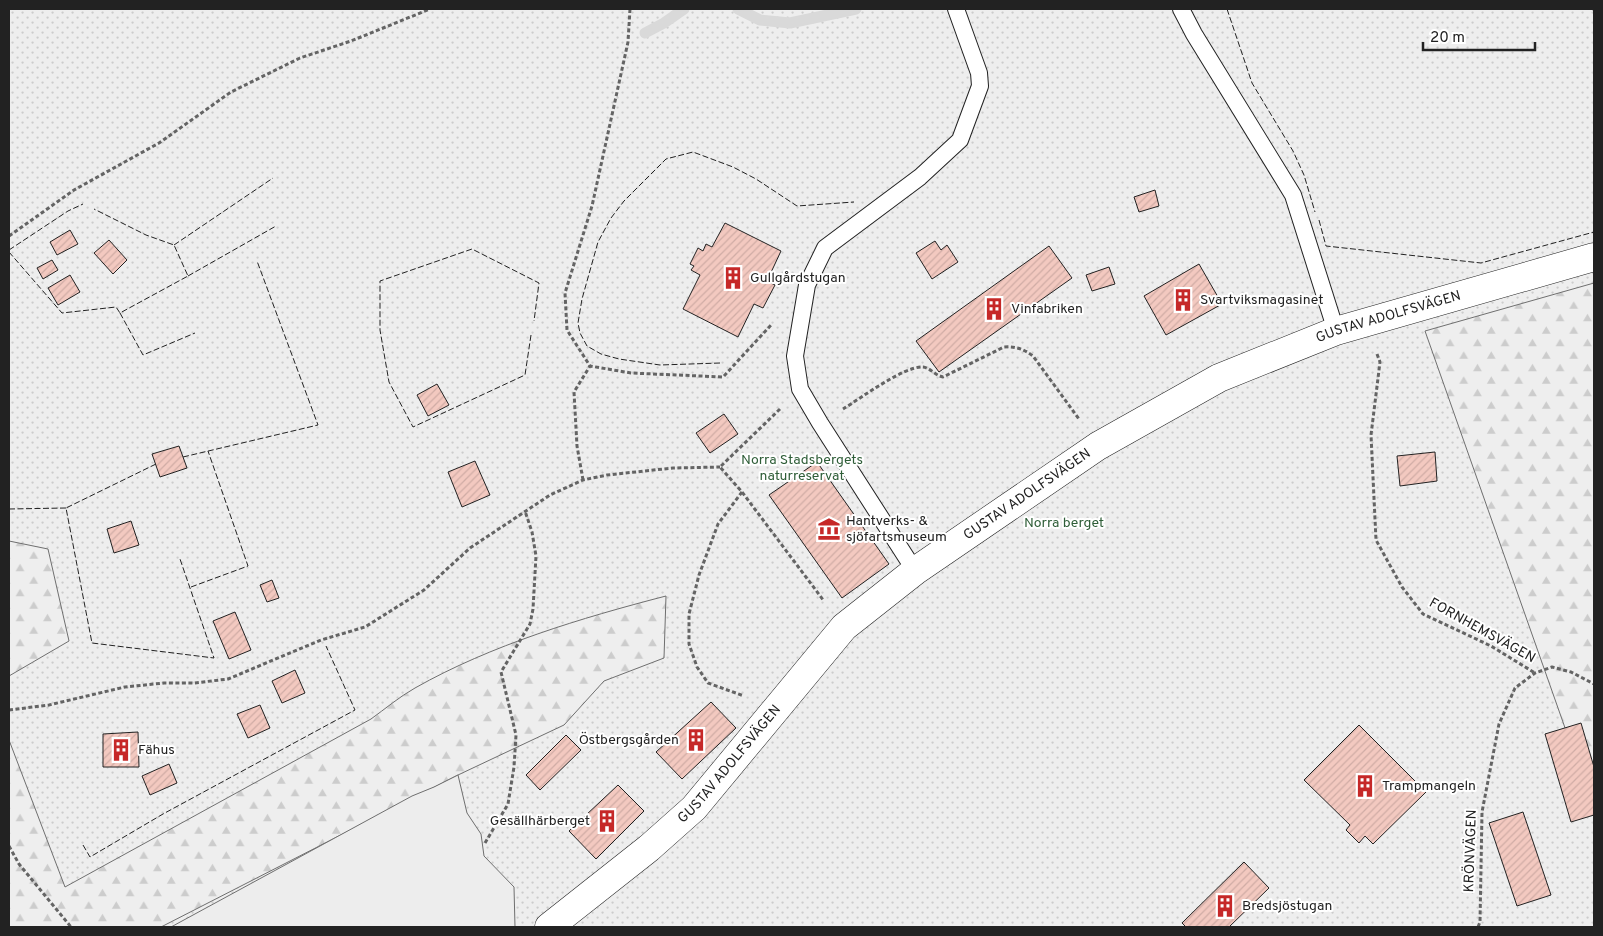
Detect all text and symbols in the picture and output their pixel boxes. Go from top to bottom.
scale bar [1423,20,1536,52]
text: 20 m [1430,29,1465,48]
building icon: Gullgårdstugan [720,265,746,291]
place label: Gullgårdstugan [750,270,846,287]
building icon: Svartviksmagasinet [1170,287,1196,313]
street label: GUSTAV ADOLFSVÄGEN [1313,287,1463,347]
place label: Svartviksmagasinet [1200,292,1323,309]
building icon: Vinfabriken [981,296,1007,322]
place label: Vinfabriken [1011,301,1083,318]
street label: GUSTAV ADOLFSVÄGEN [960,445,1094,544]
park label: Norra Stadsbergets naturreservat [741,452,863,485]
place label: Hantverks- & sjöfartsmuseum [846,513,947,546]
park label: Norra berget [1024,515,1104,532]
museum icon: Hantverks- & sjöfartsmuseum [816,516,842,542]
street label: FORNHEMSVÄGEN [1426,594,1539,667]
street label: GUSTAV ADOLFSVÄGEN [674,701,785,827]
building icon: Östbergsgården [683,727,709,753]
place label: Östbergsgården [579,731,679,749]
building icon: Fähus [108,737,134,763]
place label: Fähus [138,742,175,759]
building icon: Trampmangeln [1352,773,1378,799]
place label: Trampmangeln [1382,778,1476,795]
building icon: Gesällhärberget [594,808,620,834]
street label: KRÖNVÄGEN [1460,809,1481,893]
place label: Gesällhärberget [490,813,590,830]
building icon: Bredsjöstugan [1212,893,1238,919]
place label: Bredsjöstugan [1242,898,1332,915]

